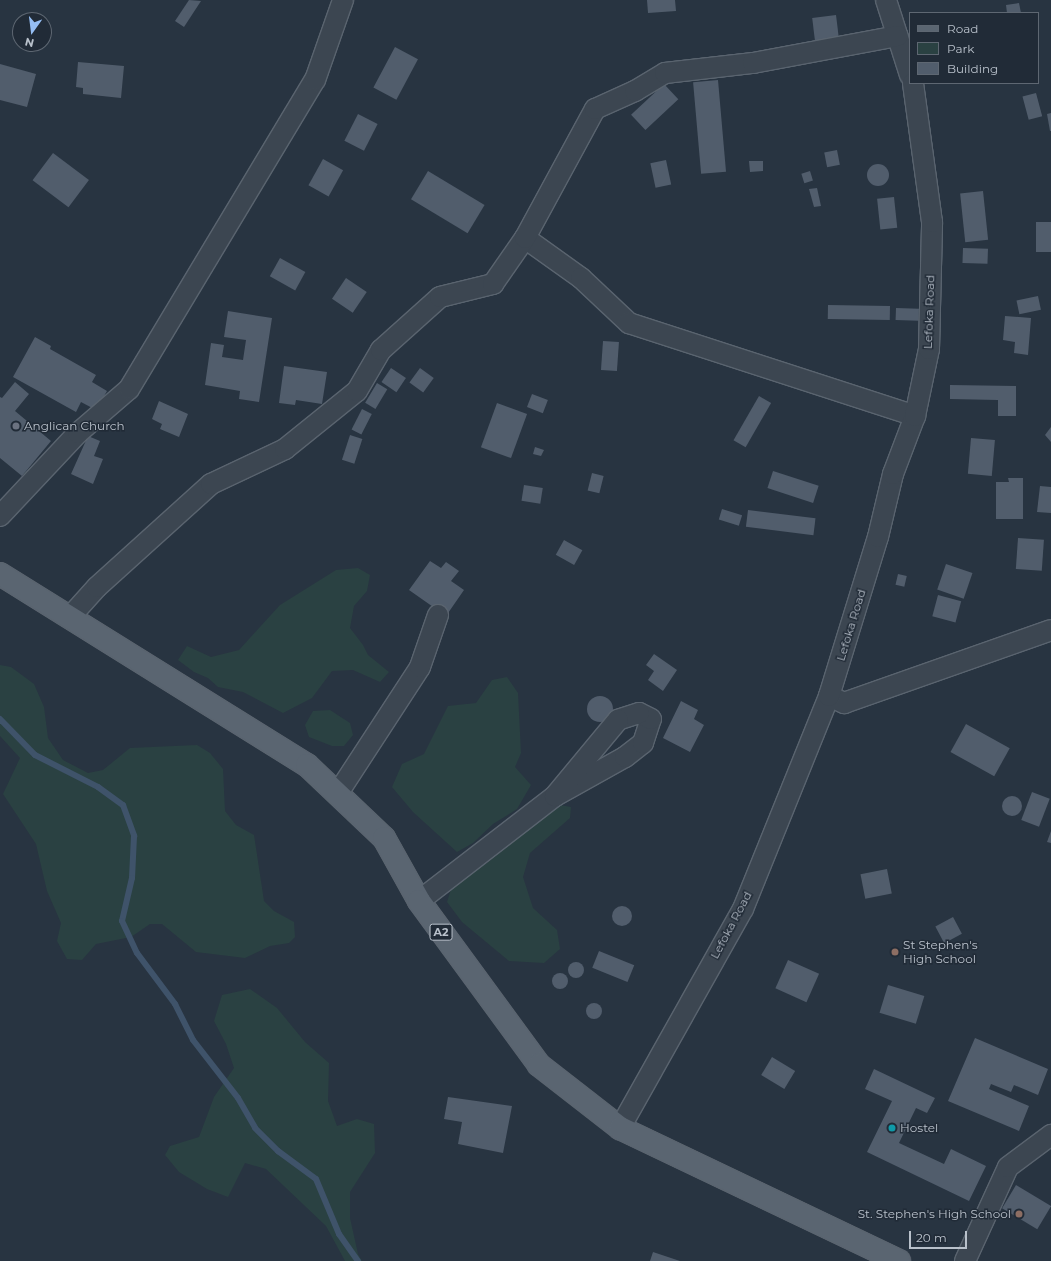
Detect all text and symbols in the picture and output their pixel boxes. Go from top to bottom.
north arrow [12,12,52,52]
legend [909,12,1039,84]
text: Road [947,21,978,36]
text: N [23,35,35,51]
text: Park [947,41,974,56]
text: Building [947,61,998,76]
street label: Lefoka Road [921,275,937,349]
place label: Anglican Church [24,419,125,433]
marker: Anglican Church [11,421,21,431]
street label: Lefoka Road [833,587,869,663]
street label: Lefoka Road [707,889,755,961]
road number: A2 [429,923,453,941]
place label: St Stephen's High School [903,938,978,966]
marker: St Stephen's High School [890,947,900,957]
place label: Hostel [900,1121,938,1135]
marker: Hostel [887,1123,897,1133]
place label: St. Stephen's High School [858,1207,1011,1221]
marker: St. Stephen's High School [1014,1209,1024,1219]
scale bar [911,1223,969,1249]
text: 20 m [916,1230,947,1245]

